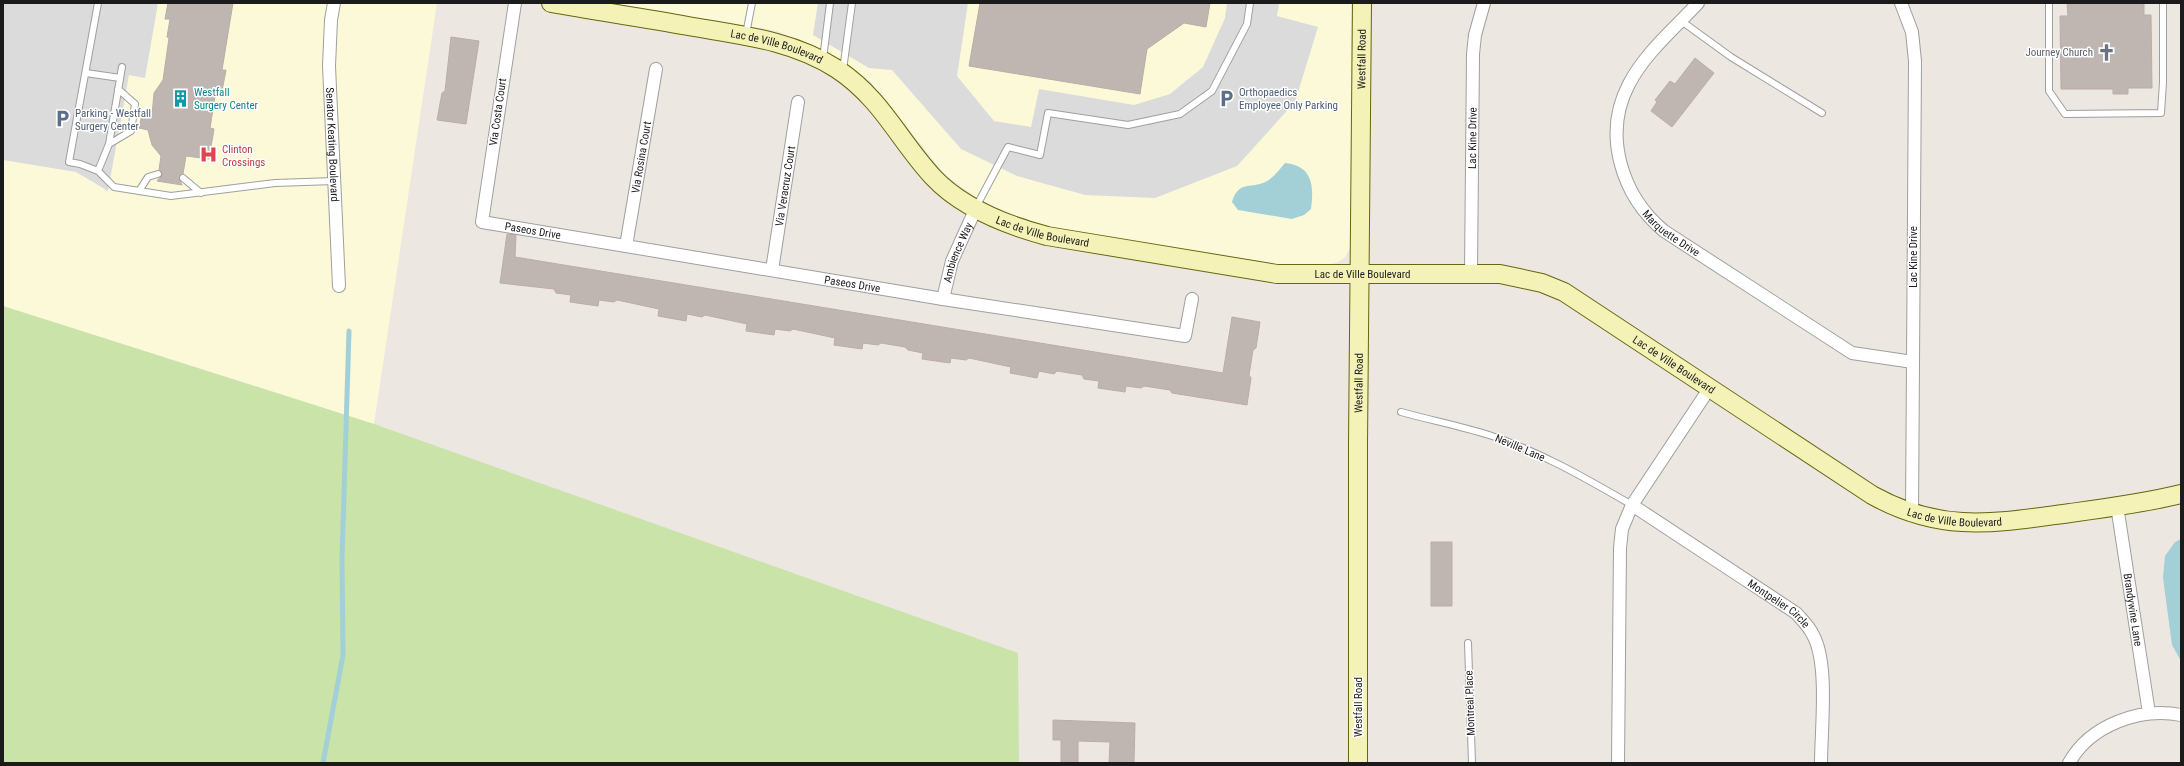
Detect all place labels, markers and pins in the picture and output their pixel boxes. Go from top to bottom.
church icon: Journey Church [2096,42,2116,62]
place label: Journey Church [2025,46,2093,59]
place label: Westfall Surgery Center [194,86,259,112]
place label: Orthopaedics Employee Only Parking [1239,86,1338,112]
building icon: Westfall Surgery Center [171,88,191,108]
parking icon: Orthopaedics Employee Only Parking [1216,88,1236,108]
place label: Parking - Westfall Surgery Center [75,107,151,133]
parking icon: Parking - Westfall Surgery Center [52,109,72,129]
place label: Clinton Crossings [222,143,265,169]
hospital icon: Clinton Crossings [199,145,219,165]

